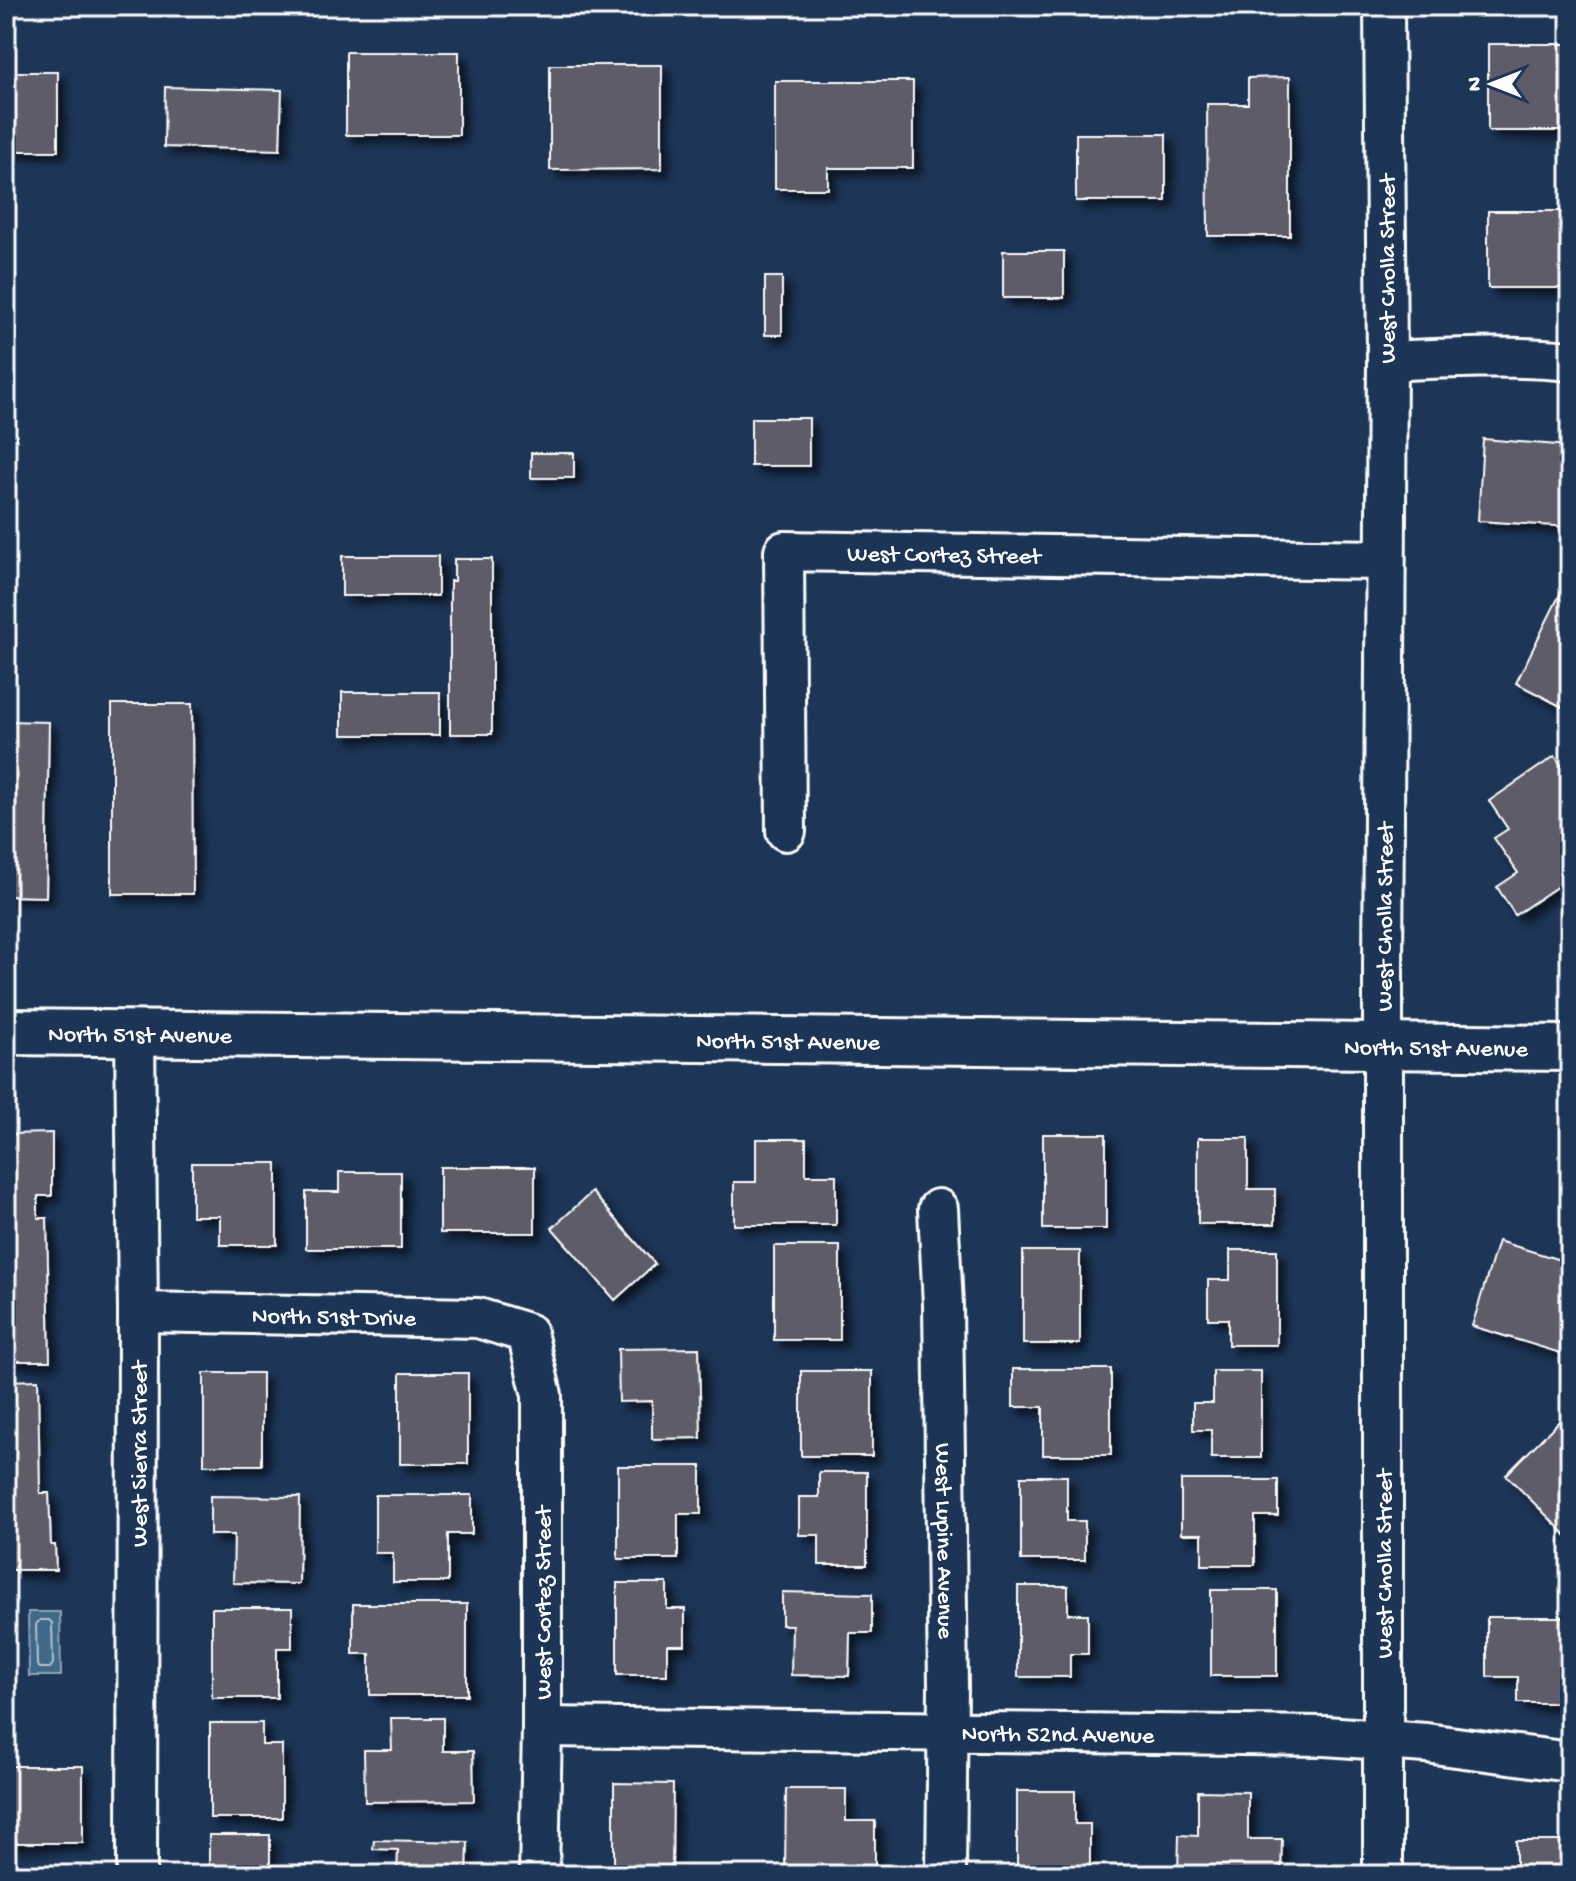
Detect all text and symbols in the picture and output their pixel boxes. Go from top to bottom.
north arrow [1452,44,1532,124]
text: N [1463,77,1489,91]
street label: West Cholla Street [1375,172,1404,364]
street label: West Cortez Street [847,541,1043,573]
street label: West Cholla Street [1372,820,1402,1012]
street label: North 51st Avenue [48,1021,233,1052]
street label: North 51st Avenue [696,1028,881,1059]
street label: North 51st Avenue [1344,1035,1529,1066]
street label: North 51st Drive [252,1303,417,1335]
street label: West Sierra Street [127,1359,156,1547]
street label: West Lupine Avenue [927,1443,958,1640]
street label: West Cholla Street [1372,1467,1401,1659]
street label: West Cortez Street [531,1504,560,1700]
street label: North 52nd Avenue [961,1721,1155,1752]

